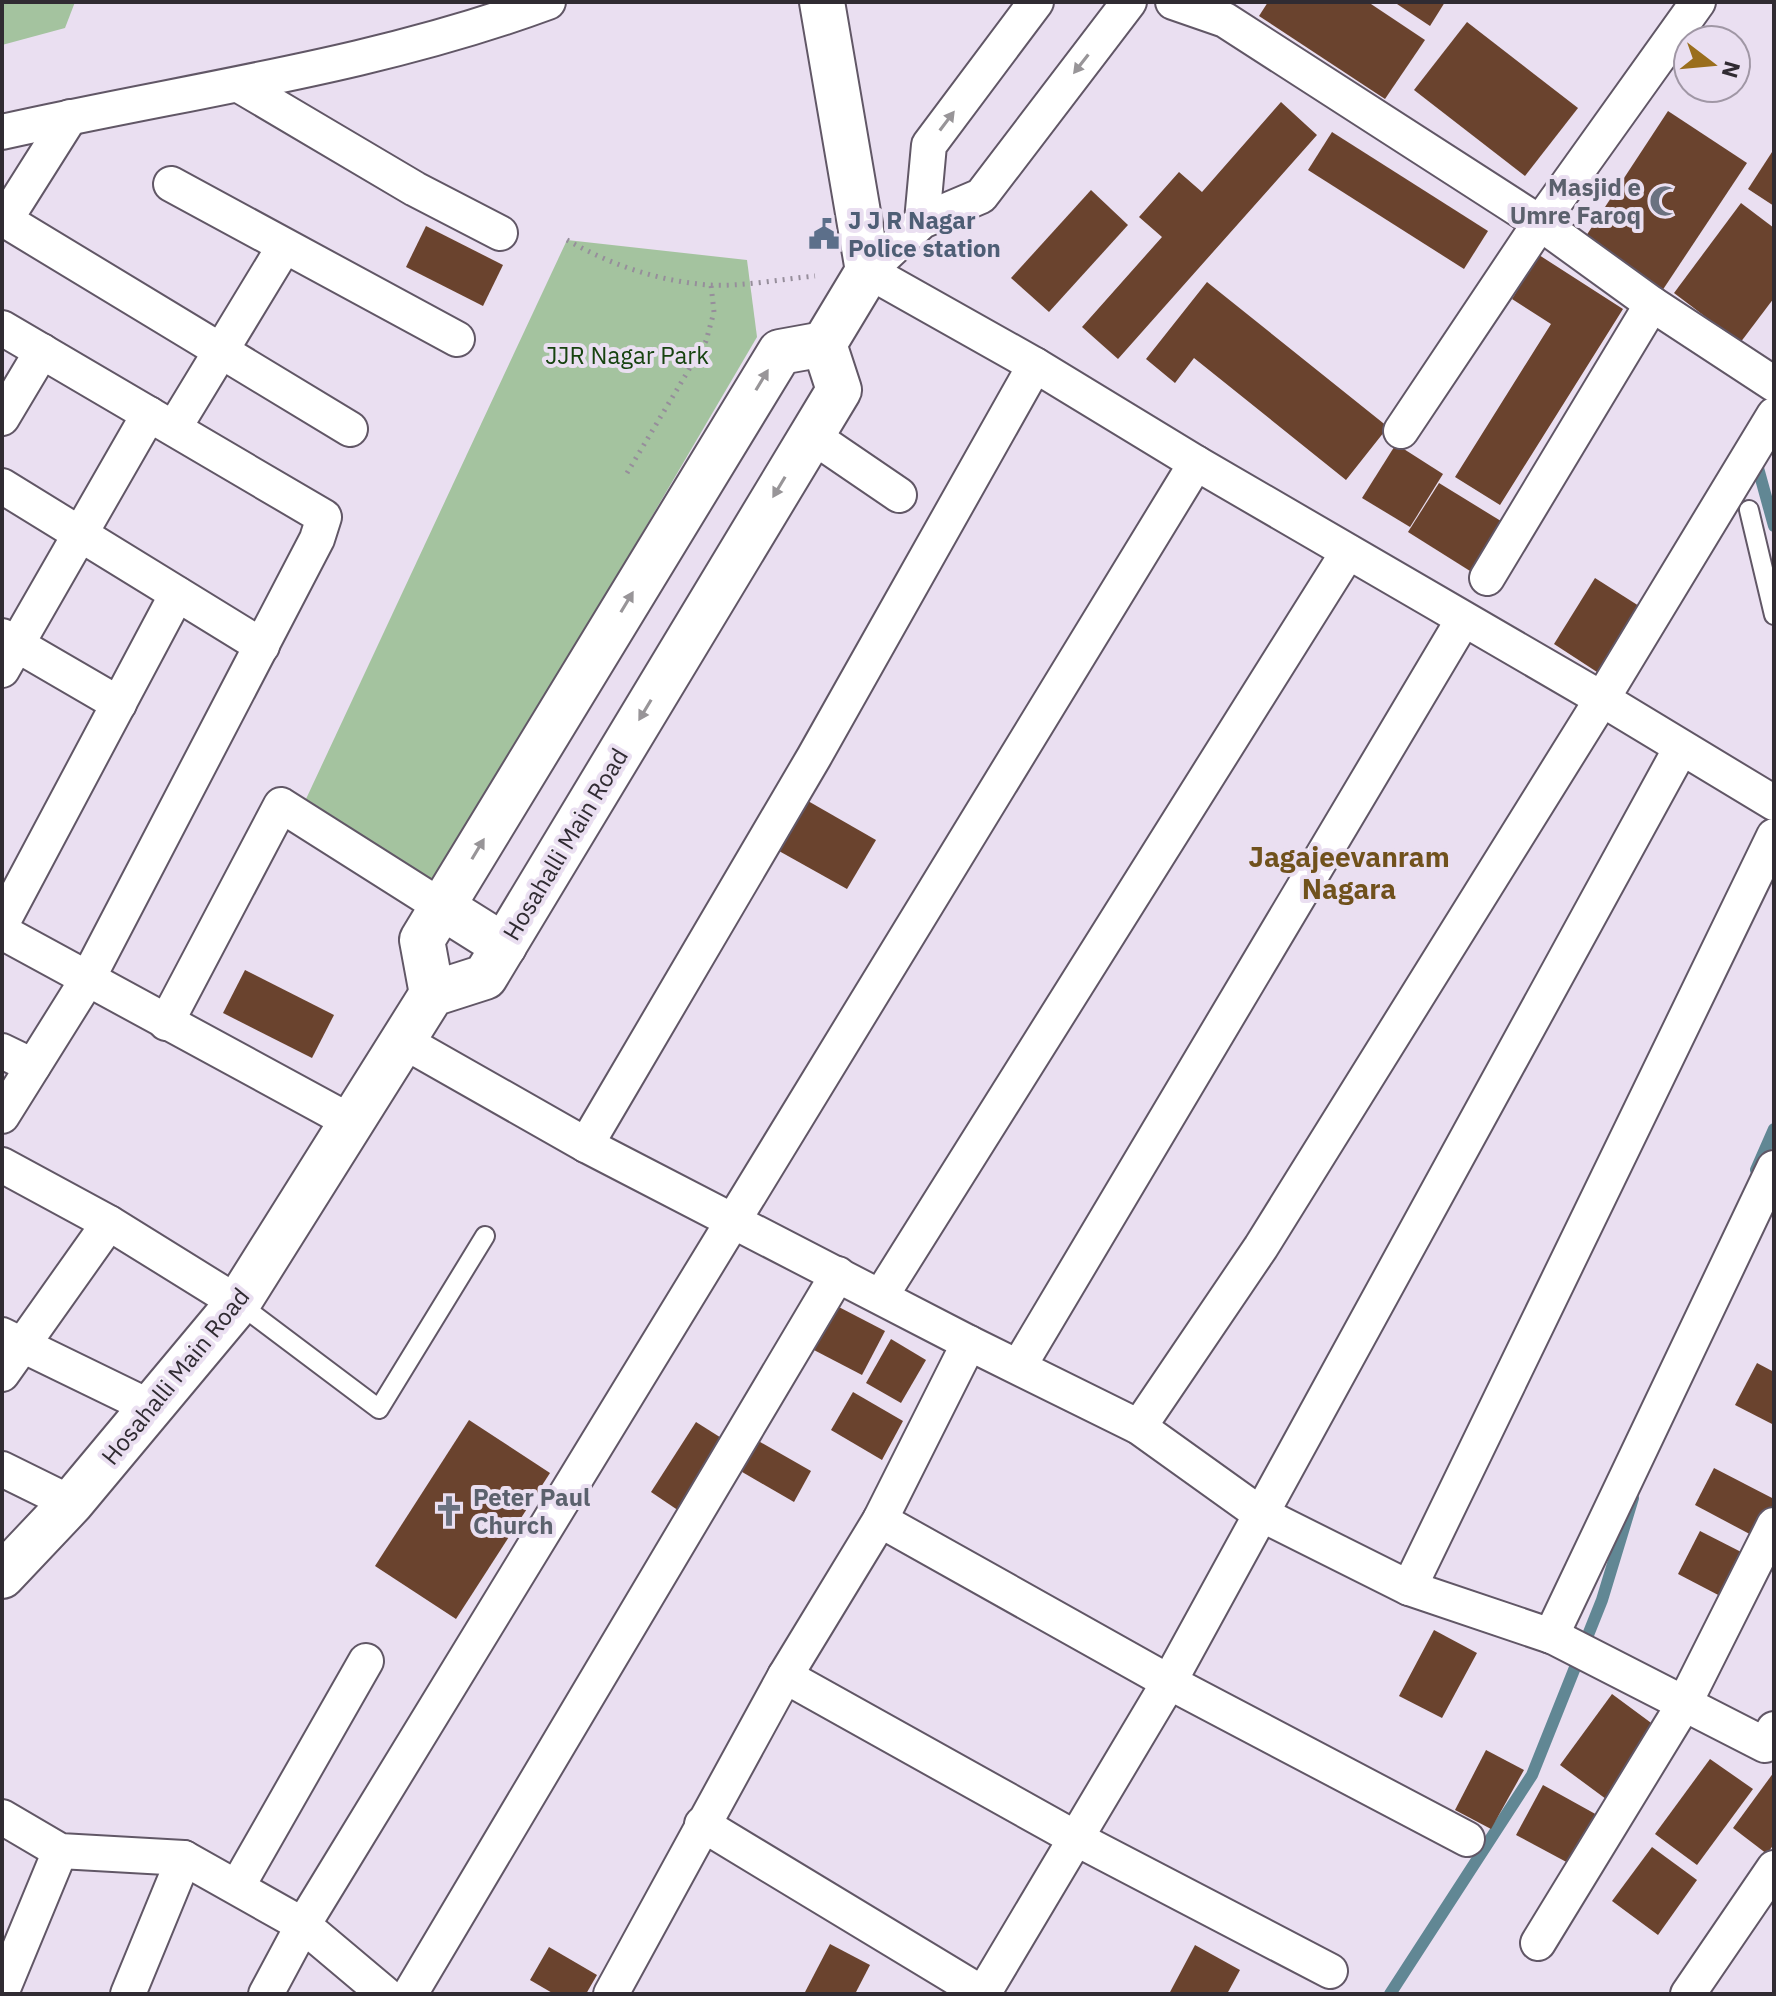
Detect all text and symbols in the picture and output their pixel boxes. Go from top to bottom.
north arrow [1672,24,1752,104]
one-way arrow [1074,53,1090,74]
text: N [1716,58,1748,81]
one-way arrow [939,110,955,132]
place label: Masjid e Umre Faroq [1510,171,1641,231]
mosque icon: Masjid e Umre Faroq [1648,184,1682,218]
place label: J J R Nagar Police station [848,204,1001,264]
public building icon: J J R Nagar Police station [807,217,841,251]
park label: JJR Nagar Park [545,339,709,371]
one-way arrow [755,369,769,391]
one-way arrow [773,476,787,498]
one-way arrow [620,592,635,613]
one-way arrow [639,699,653,721]
street label: Hosahalli Main Road [495,742,635,946]
one-way arrow [470,838,484,860]
district label: Jagajeevanram Nagara [1248,838,1450,907]
street label: Hosahalli Main Road [94,1281,256,1471]
place label: Peter Paul Church [473,1481,590,1541]
church icon: Peter Paul Church [432,1494,466,1528]

